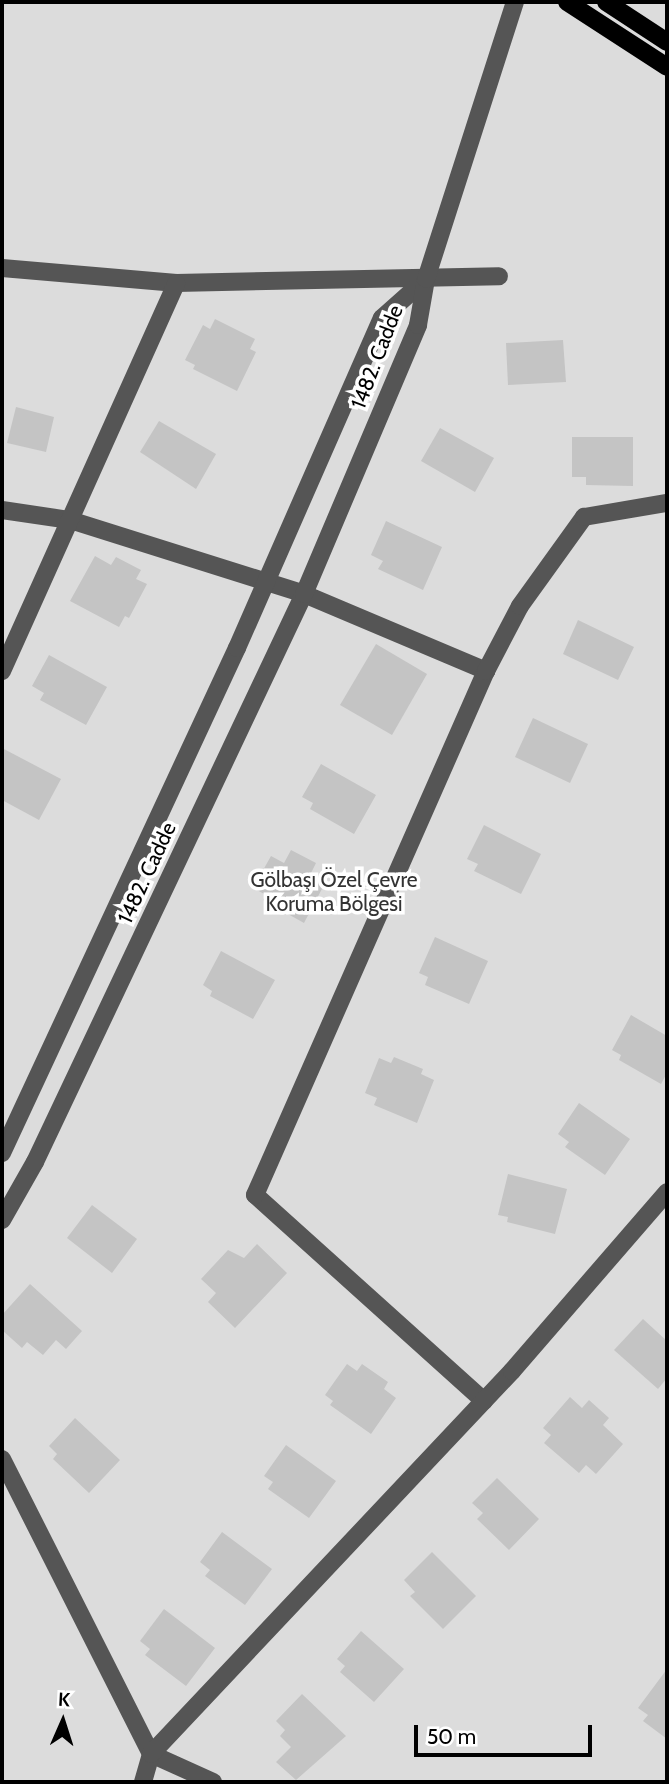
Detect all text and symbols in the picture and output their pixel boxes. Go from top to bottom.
street label: 1482. Cadde [346,302,408,412]
street label: 1482. Cadde [113,818,181,928]
park label: Gölbaşı Özel Çevre Koruma Bölgesi [250,867,418,917]
north arrow [28,1686,98,1756]
text: K [58,1688,71,1711]
scale bar [417,1710,596,1754]
text: 50 m [427,1724,476,1749]

